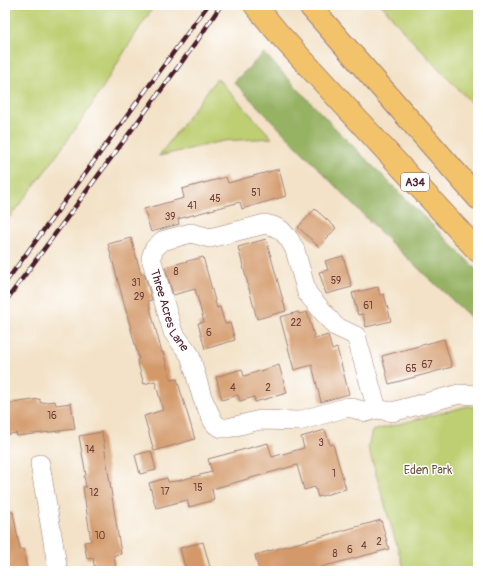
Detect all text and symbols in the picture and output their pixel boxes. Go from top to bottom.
road number: A34 [401,173,429,191]
house number: 51 [251,187,261,199]
house number: 45 [209,193,221,205]
house number: 41 [187,200,197,212]
house number: 39 [165,211,175,223]
house number: 8 [173,266,179,278]
street label: Three Acres Lane [147,267,192,354]
house number: 59 [331,275,341,287]
house number: 31 [131,277,141,289]
house number: 29 [134,291,144,303]
house number: 61 [363,300,373,312]
house number: 22 [290,317,302,329]
house number: 6 [206,327,212,339]
house number: 67 [421,359,433,371]
house number: 65 [405,363,417,375]
house number: 4 [230,382,236,394]
house number: 2 [265,382,271,394]
house number: 16 [47,410,57,422]
house number: 3 [318,437,324,449]
house number: 14 [85,444,95,456]
park label: Eden Park [404,463,452,478]
house number: 1 [332,468,336,480]
house number: 15 [193,482,203,494]
house number: 17 [160,486,170,498]
house number: 12 [89,487,99,499]
house number: 10 [95,530,106,542]
house number: 2 [376,536,382,548]
house number: 4 [361,540,367,552]
house number: 6 [347,544,353,556]
house number: 8 [332,548,338,560]

